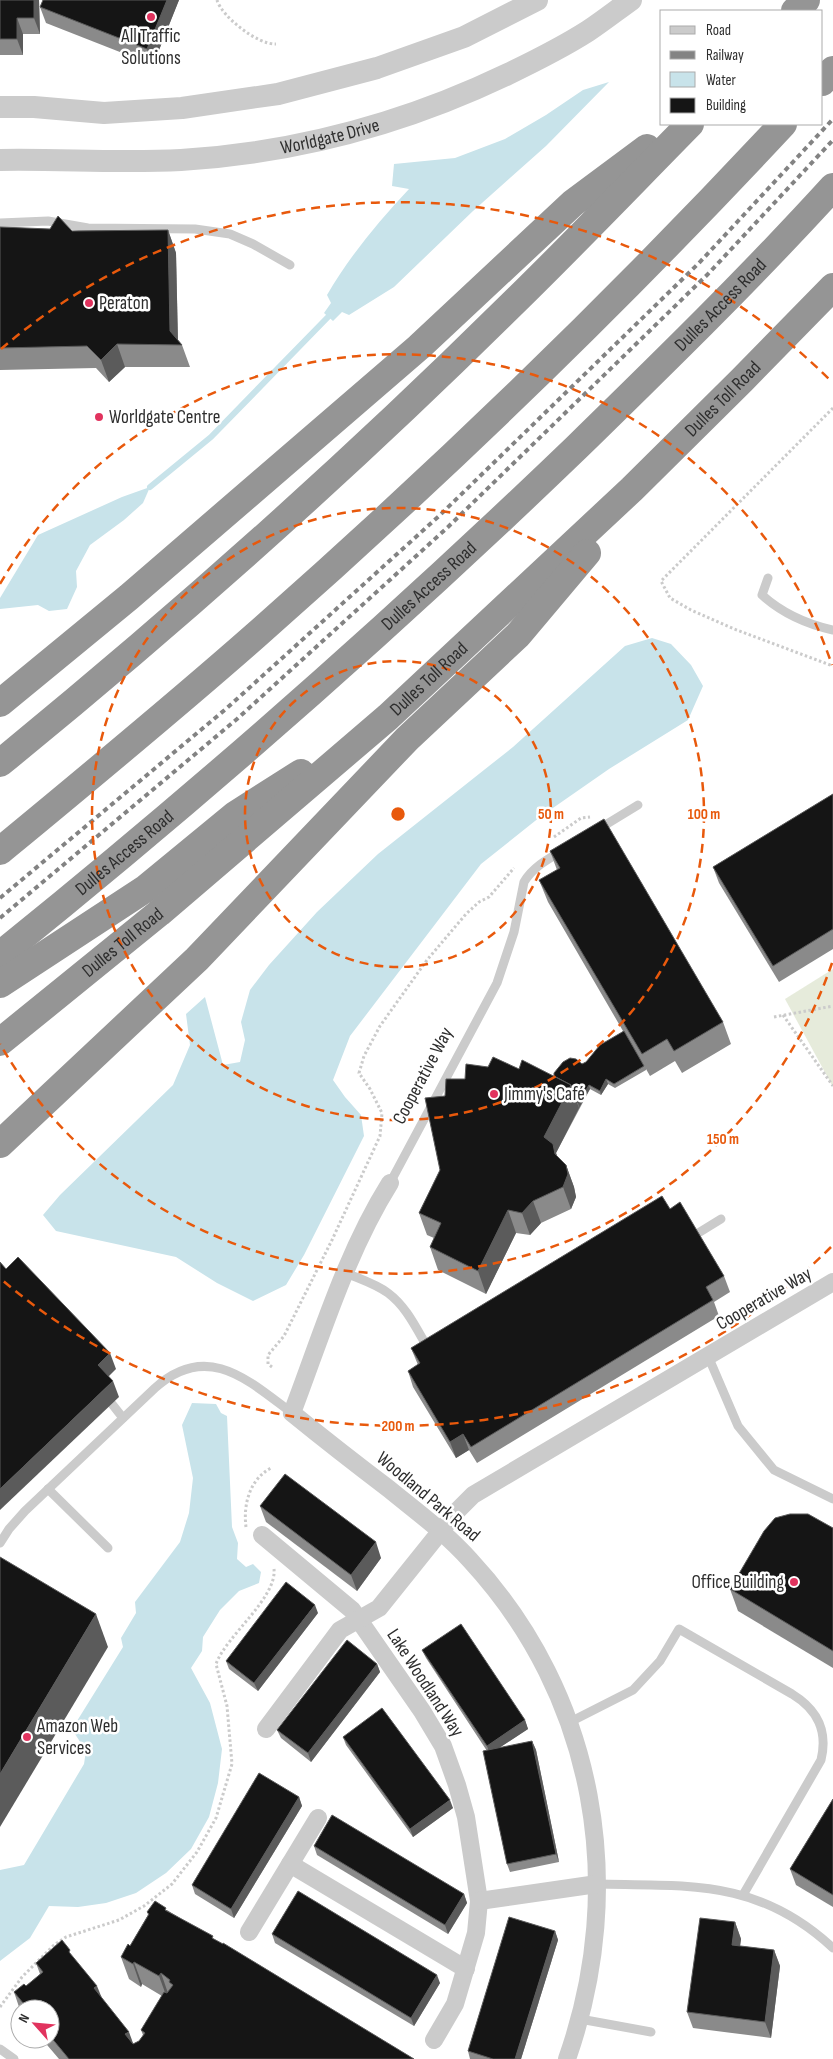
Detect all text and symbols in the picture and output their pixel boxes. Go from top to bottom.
legend [660,10,823,125]
marker: All Traffic Solutions [145,11,157,23]
text: Road [706,21,731,40]
place label: All Traffic Solutions [120,25,181,70]
text: Railway [706,46,744,65]
text: Water [706,71,737,90]
text: Building [706,96,746,115]
street label: Worldgate Drive [279,113,382,159]
street label: Dulles Access Road [670,254,771,356]
place label: Peraton [99,292,149,315]
marker: Peraton [83,297,95,309]
street label: Dulles Toll Road [680,356,766,442]
place label: Worldgate Centre [109,406,220,429]
marker: Worldgate Centre [93,411,105,423]
street label: Dulles Access Road [377,536,481,635]
street label: Dulles Toll Road [385,637,472,721]
street label: Dulles Access Road [71,805,178,900]
centre of rings [389,805,407,823]
text: 50 m [538,805,564,824]
text: 100 m [688,805,720,824]
street label: Dulles Toll Road [77,903,168,982]
street label: Cooperative Way [388,1023,458,1128]
place label: Jimmy's Café [503,1083,585,1106]
marker: Jimmy's Café [488,1088,500,1100]
text: 150 m [707,1130,739,1149]
street label: Cooperative Way [712,1262,816,1336]
text: 200 m [381,1417,415,1436]
street label: Woodland Park Road [372,1447,484,1547]
place label: Office Building [691,1571,784,1594]
marker: Office Building [788,1576,800,1588]
street label: Lake Woodland Way [382,1625,469,1742]
place label: Amazon Web Services [36,1715,118,1760]
marker: Amazon Web Services [21,1731,33,1743]
north arrow [10,1999,60,2049]
text: N [15,2011,33,2026]

